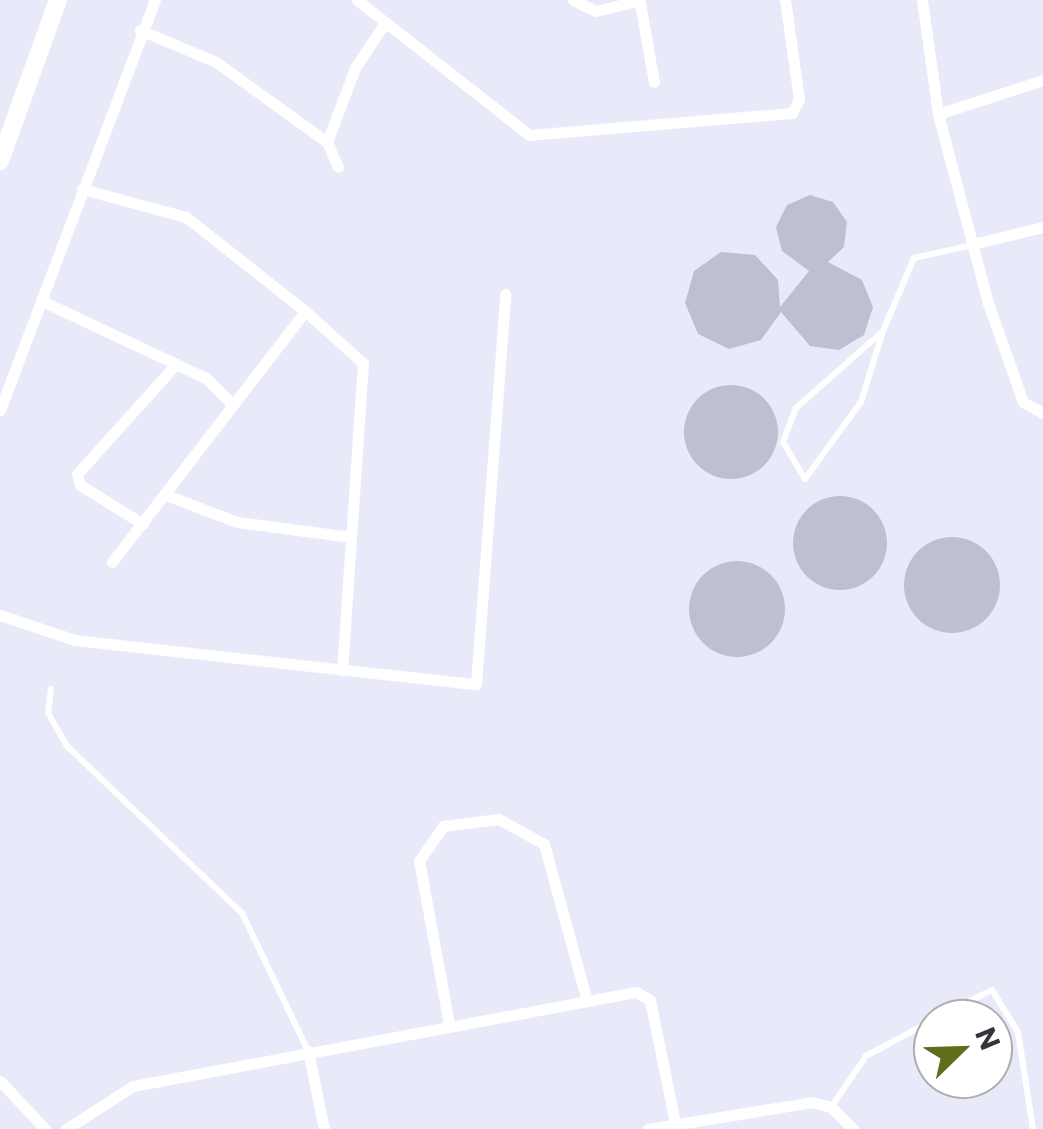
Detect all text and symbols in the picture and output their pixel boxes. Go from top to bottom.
north arrow [913,999,1013,1099]
text: N [969,1022,1009,1054]

